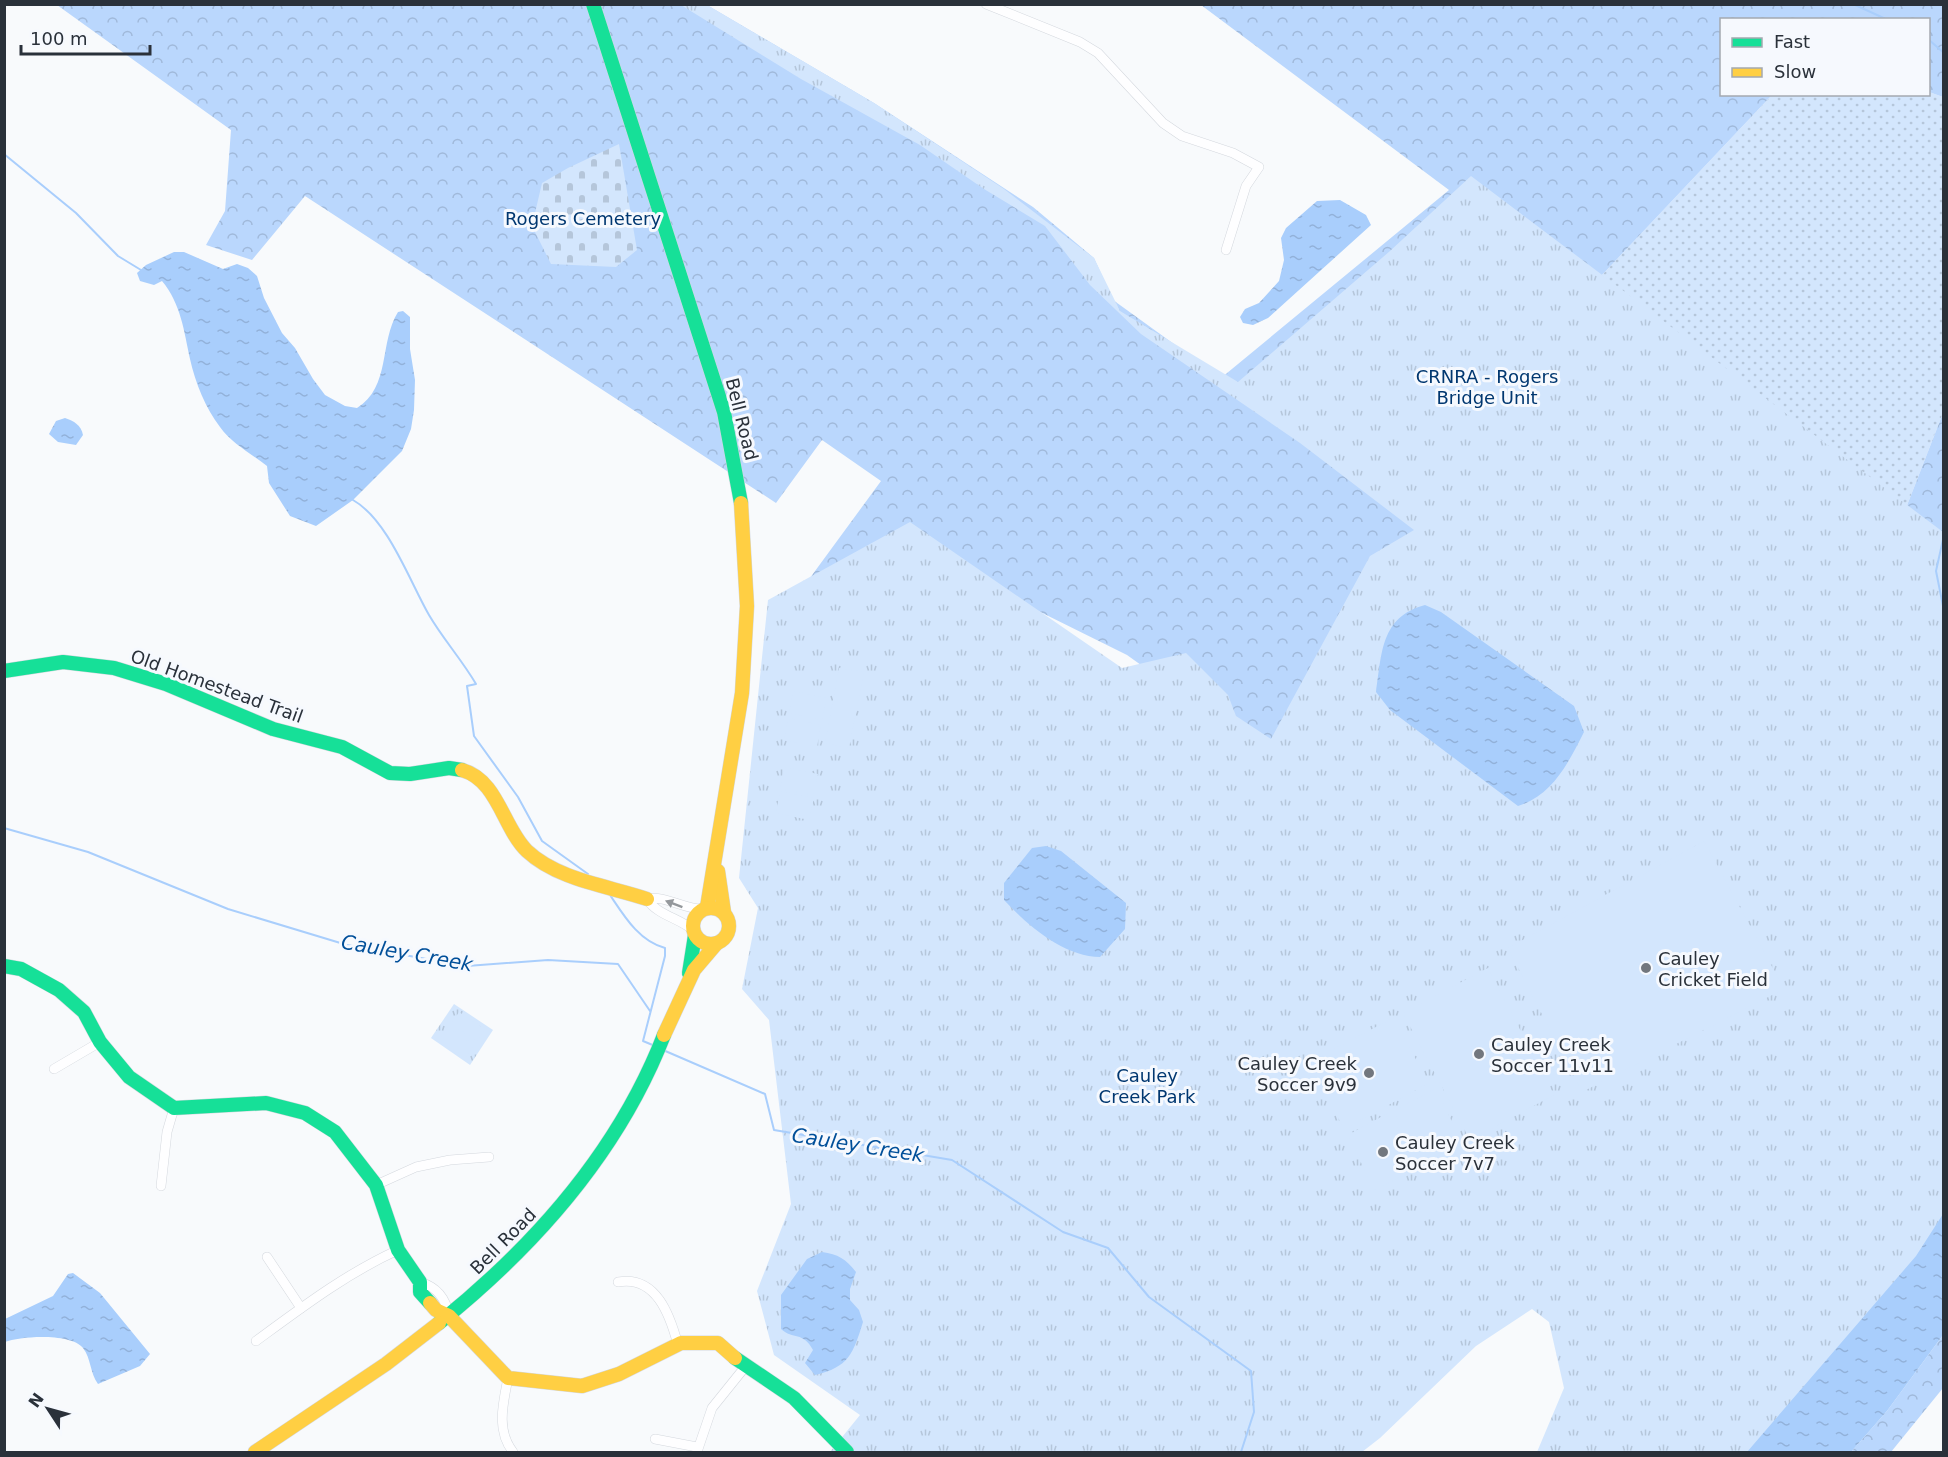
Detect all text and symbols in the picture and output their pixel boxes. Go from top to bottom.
scale bar [21,18,150,56]
legend [1720,18,1930,96]
text: 100 m [30,28,88,49]
text: Fast [1774,31,1810,52]
text: Slow [1774,61,1816,82]
park label: Rogers Cemetery [505,208,661,229]
park label: CRNRA - Rogers Bridge Unit [1416,366,1558,408]
street label: Bell Road [722,376,762,462]
street label: Old Homestead Trail [128,645,306,727]
one-way arrow [665,899,683,908]
water label: Cauley Creek [339,930,476,977]
place label: Cauley Cricket Field [1658,948,1768,990]
marker: Cauley Cricket Field [1639,961,1653,975]
place label: Cauley Creek Soccer 11v11 [1491,1034,1614,1076]
marker: Cauley Creek Soccer 11v11 [1472,1047,1486,1061]
place label: Cauley Creek Soccer 9v9 [1237,1053,1358,1095]
park label: Cauley Creek Park [1099,1065,1196,1107]
marker: Cauley Creek Soccer 9v9 [1362,1066,1376,1080]
water label: Cauley Creek [790,1123,927,1168]
place label: Cauley Creek Soccer 7v7 [1395,1132,1515,1174]
marker: Cauley Creek Soccer 7v7 [1376,1145,1390,1159]
street label: Bell Road [466,1204,540,1278]
north arrow [18,1379,78,1439]
text: N [25,1389,48,1411]

